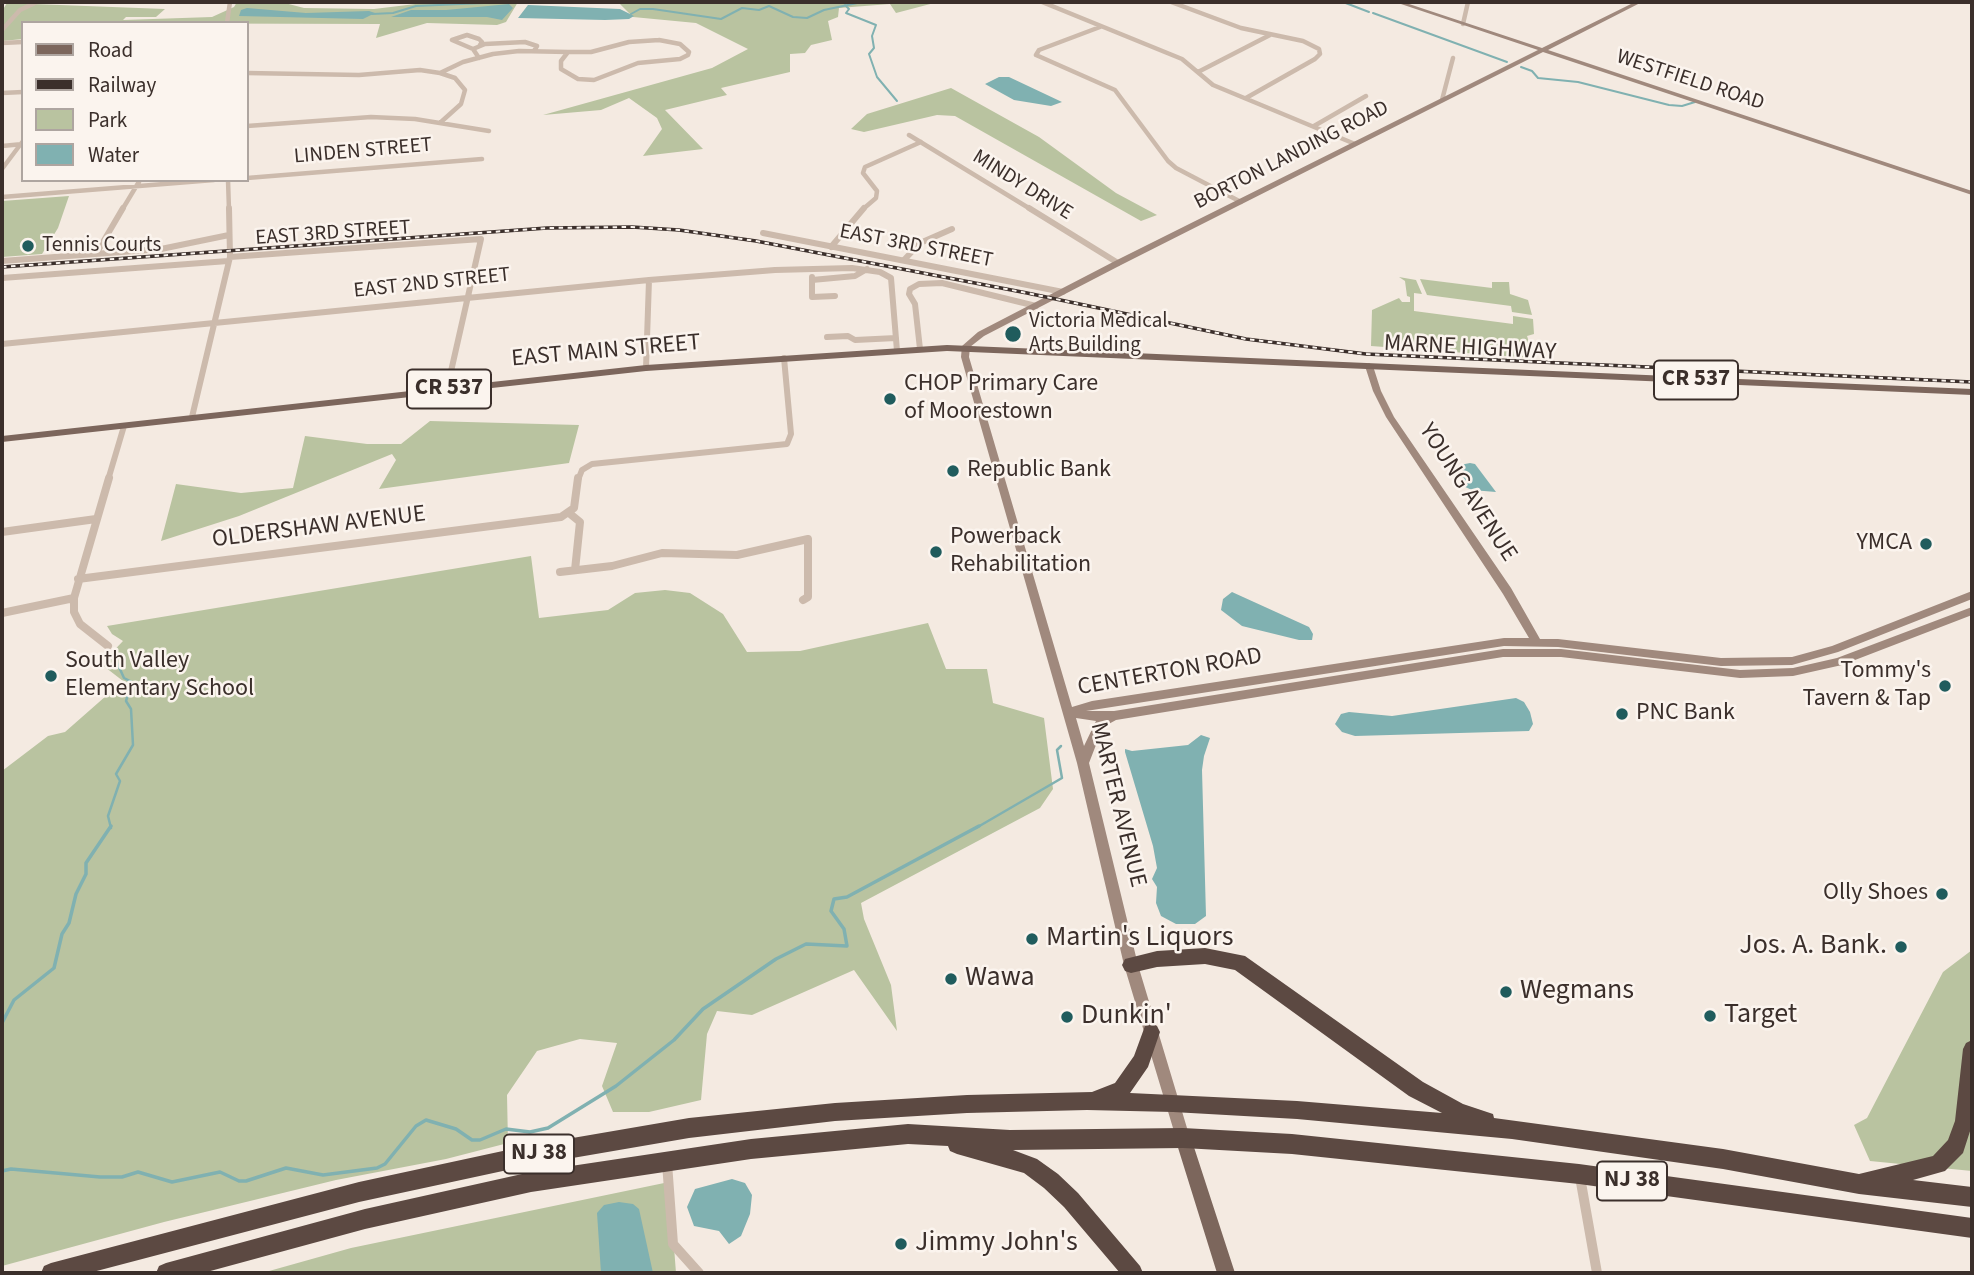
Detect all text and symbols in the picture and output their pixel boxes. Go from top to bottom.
legend [21,21,248,182]
text: Road [88,35,133,65]
street label: WESTFIELD ROAD [1613,45,1767,117]
text: Railway [88,70,156,100]
street label: BORTON LANDING ROAD [1191,96,1393,216]
text: Park [88,105,127,135]
street label: LINDEN STREET [293,133,433,171]
text: Water [88,140,139,170]
street label: MINDY DRIVE [967,145,1077,227]
street label: EAST 3RD STREET [255,216,411,252]
street label: EAST 3RD STREET [837,220,995,274]
place label: Tennis Courts [42,233,161,259]
marker: Tennis Courts [20,238,36,254]
street label: EAST 2ND STREET [352,263,512,305]
place label: Victoria Medical Arts Building [1029,309,1168,359]
marker: Victoria Medical Arts Building [1003,324,1023,344]
street label: EAST MAIN STREET [510,329,702,375]
street label: MARNE HIGHWAY [1383,330,1557,368]
road number: CR 537 [1654,360,1738,400]
road number: CR 537 [407,370,491,408]
place label: CHOP Primary Care of Moorestown [904,371,1098,427]
marker: CHOP Primary Care of Moorestown [882,391,898,407]
street label: YOUNG AVENUE [1412,418,1522,568]
place label: Republic Bank [967,457,1111,485]
marker: Republic Bank [945,463,961,479]
street label: OLDERSHAW AVENUE [211,501,427,555]
place label: Powerback Rehabilitation [950,524,1091,580]
place label: YMCA [1856,530,1912,558]
marker: YMCA [1918,536,1934,552]
marker: Powerback Rehabilitation [928,544,944,560]
street label: CENTERTON ROAD [1076,643,1264,703]
place label: South Valley Elementary School [65,648,254,704]
place label: Tommy's Tavern & Tap [1803,658,1931,714]
marker: South Valley Elementary School [43,668,59,684]
marker: Tommy's Tavern & Tap [1937,678,1953,694]
place label: PNC Bank [1636,700,1735,728]
marker: PNC Bank [1614,706,1630,722]
street label: MARTER AVENUE [1083,719,1151,891]
place label: Olly Shoes [1823,880,1928,908]
marker: Olly Shoes [1934,886,1950,902]
place label: Martin's Liquors [1046,922,1233,956]
place label: Jos. A. Bank. [1739,930,1887,964]
marker: Martin's Liquors [1024,931,1040,947]
marker: Jos. A. Bank. [1893,939,1909,955]
place label: Wawa [965,962,1035,996]
marker: Wawa [943,971,959,987]
place label: Wegmans [1520,975,1634,1009]
marker: Wegmans [1498,984,1514,1000]
place label: Target [1724,999,1797,1033]
place label: Dunkin' [1081,1000,1172,1034]
marker: Target [1702,1008,1718,1024]
marker: Dunkin' [1059,1009,1075,1025]
road number: NJ 38 [504,1134,574,1174]
road number: NJ 38 [1597,1162,1667,1200]
place label: Jimmy John's [915,1227,1078,1261]
marker: Jimmy John's [893,1236,909,1252]

